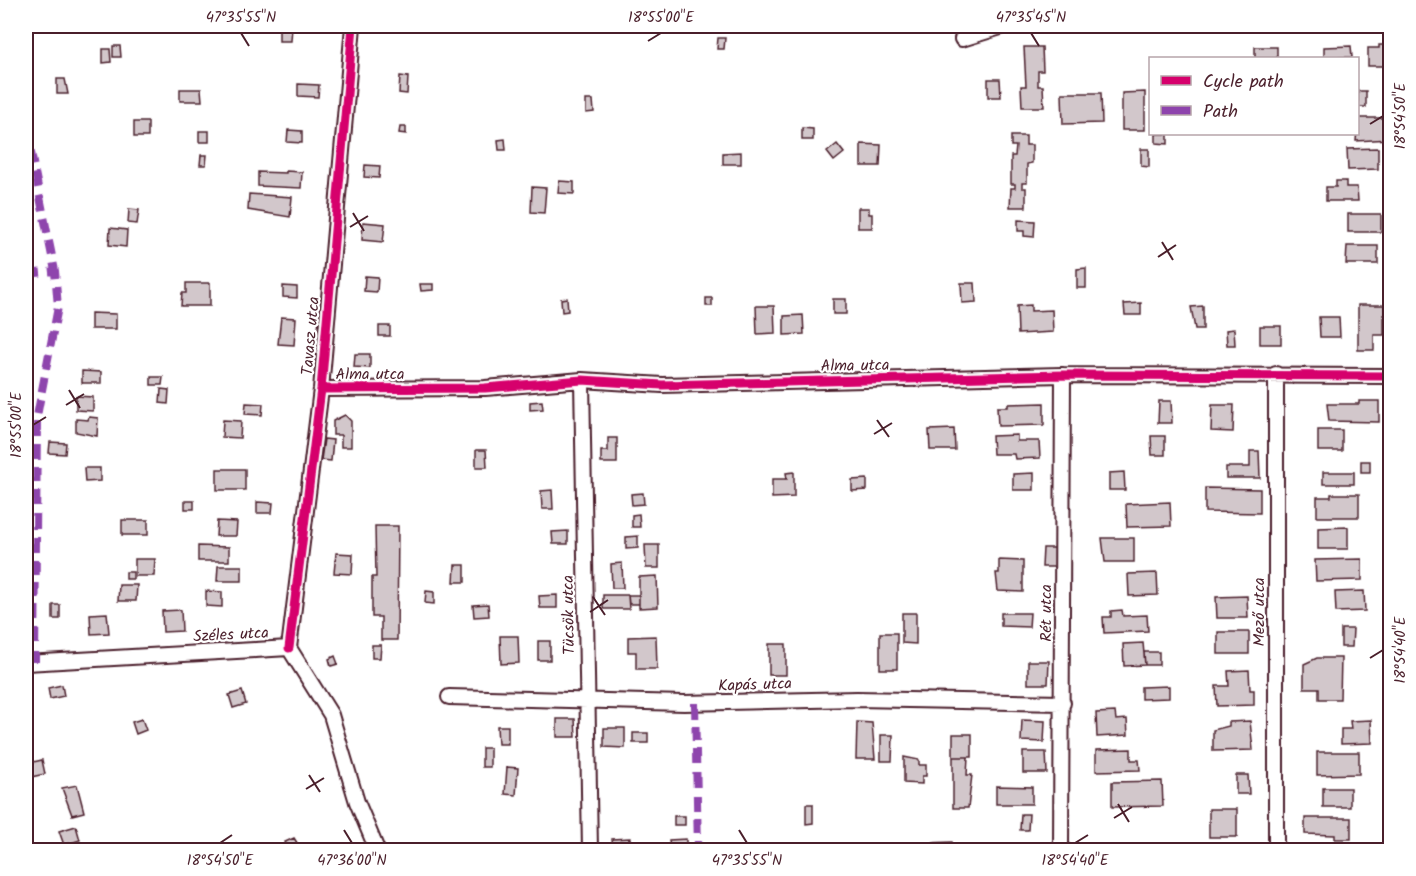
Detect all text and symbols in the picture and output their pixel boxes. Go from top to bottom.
text: 47°35'55"N [206,6,276,30]
text: 18°55'00"E [628,6,695,30]
text: 47°35'45"N [996,6,1066,30]
legend [1149,57,1359,135]
text: Cycle path [1203,68,1284,97]
text: 18°54'50"E [1389,81,1413,149]
text: Path [1203,98,1238,127]
street label: Tavasz utca [295,296,327,376]
street label: Alma utca [820,353,890,379]
street label: Alma utca [336,362,404,387]
text: 18°55'00"E [5,391,29,458]
street label: Tücsök utca [556,575,582,655]
street label: Mező utca [1247,577,1272,647]
street label: Rét utca [1034,584,1059,642]
text: 18°54'40"E [1389,615,1413,683]
street label: Széles utca [193,621,269,649]
street label: Kapás utca [718,671,792,699]
text: 18°54'50"E [187,849,255,873]
text: 47°36'00"N [317,849,387,873]
text: 47°35'55"N [712,849,782,873]
text: 18°54'40"E [1042,849,1110,873]

